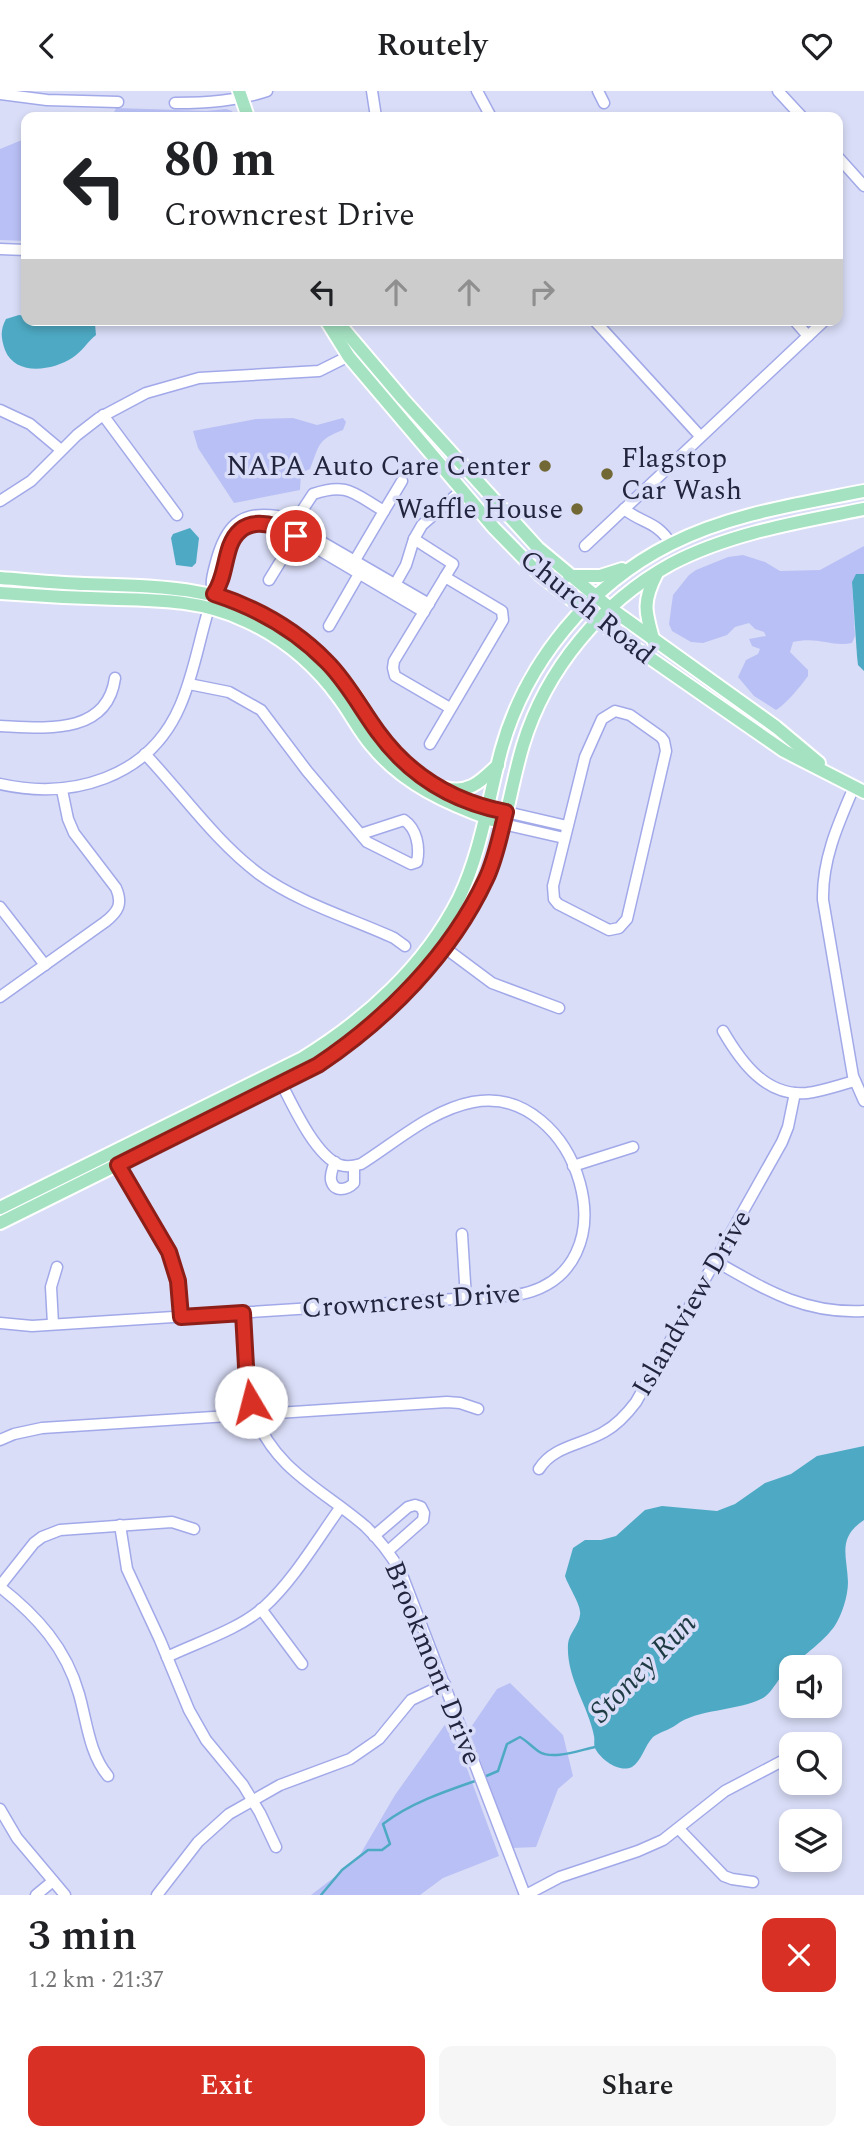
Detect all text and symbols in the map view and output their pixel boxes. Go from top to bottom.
text: Routely [376,21,488,70]
icon: back [28,27,66,65]
icon: heart [798,27,836,65]
text: 80 m [164,123,275,198]
icon: left [49,140,140,231]
text: Crowncrest Drive [164,191,415,240]
icon: left [304,273,342,311]
icon: ahead [377,273,415,311]
icon: ahead [450,273,488,311]
icon: right [523,273,561,311]
place label: Flagstop Car Wash [621,437,742,512]
place label: NAPA Auto Care Center [226,445,531,488]
marker: NAPA Auto Care Center [537,458,553,474]
marker: Flagstop Car Wash [599,466,615,482]
place label: Waffle House [396,488,563,531]
marker: Waffle House [569,501,585,517]
pin [266,506,326,566]
icon: arrive [277,517,315,555]
street label: Church Road [510,539,664,675]
street label: Islandview Drive [621,1202,763,1404]
street label: Crowncrest Drive [300,1272,522,1330]
position arrow [214,1365,288,1439]
street label: Brookmont Drive [373,1555,493,1771]
water label: Stoney Run [578,1602,708,1734]
map controls [779,1655,842,1872]
button: sound [779,1655,842,1718]
button: search [779,1732,842,1795]
button: layers [779,1809,842,1872]
text: 3 min [28,1905,137,1968]
button: close [762,1918,836,1992]
text: 1.2 km · 21:37 [28,1963,164,1998]
button: Exit [28,2046,425,2126]
button: Share [439,2046,836,2126]

